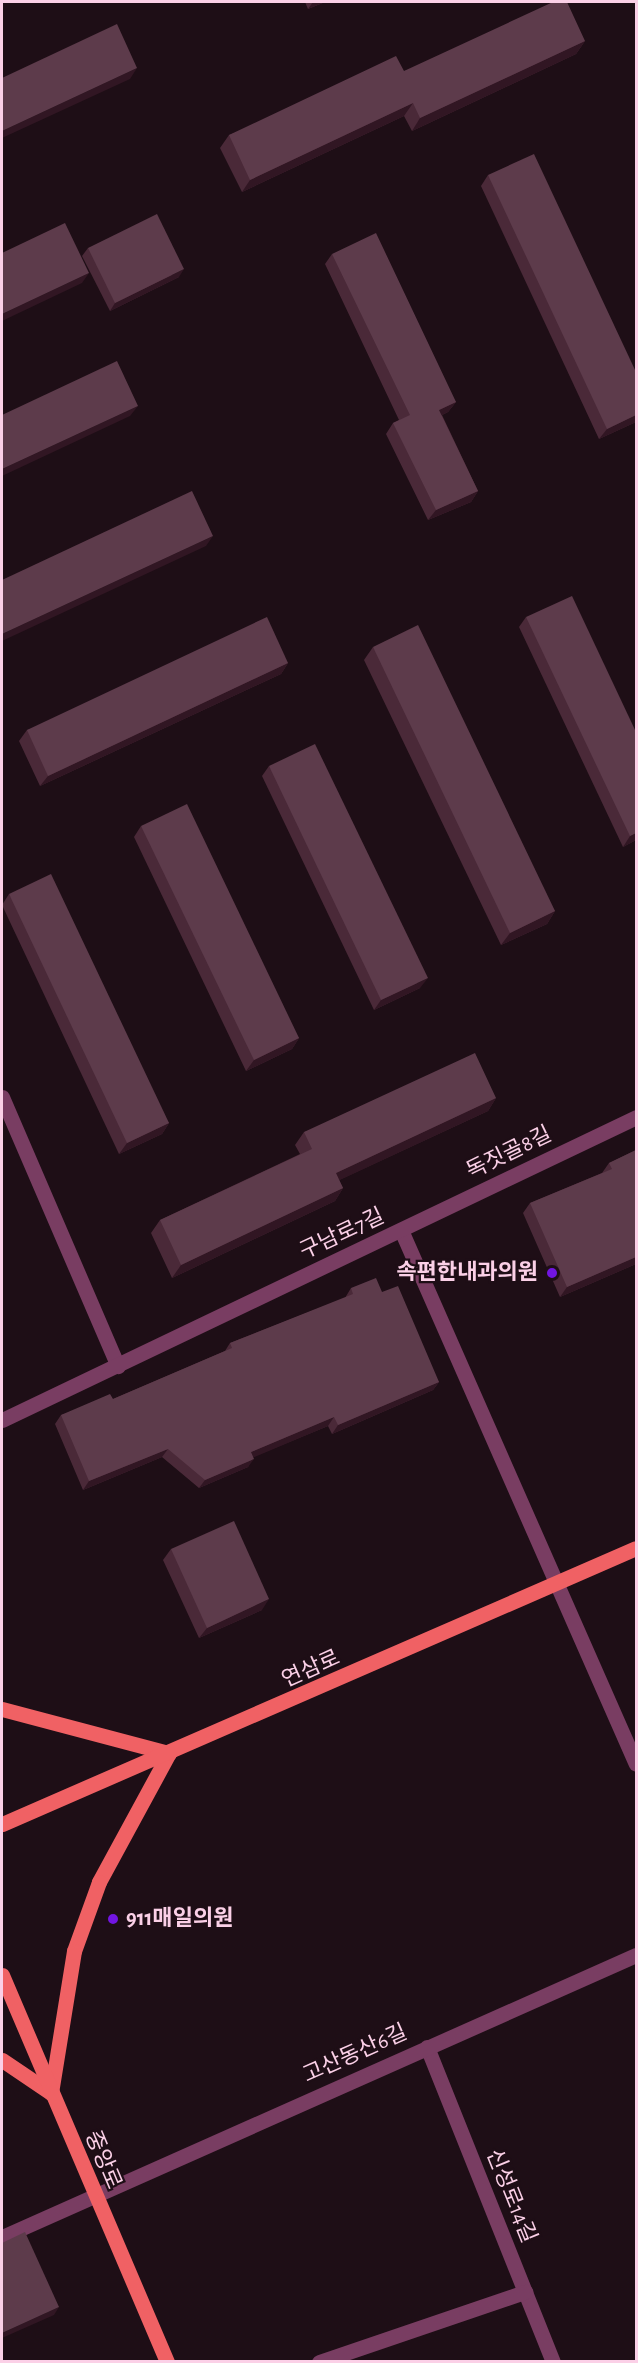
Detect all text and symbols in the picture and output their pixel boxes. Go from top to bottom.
street label: 독짓골8길 [462,1121,556,1185]
street label: 구남로7길 [296,1203,388,1265]
place label: 속편한내과의원 [396,1260,538,1286]
marker: 속편한내과의원 [543,1264,561,1282]
street label: 연삼로 [278,1645,344,1693]
place label: 911매일의원 [126,1906,233,1932]
marker: 911매일의원 [104,1910,122,1928]
street label: 고산동산6길 [299,2019,411,2089]
street label: 중앙로 [79,2127,127,2193]
street label: 신성로14길 [480,2145,542,2247]

